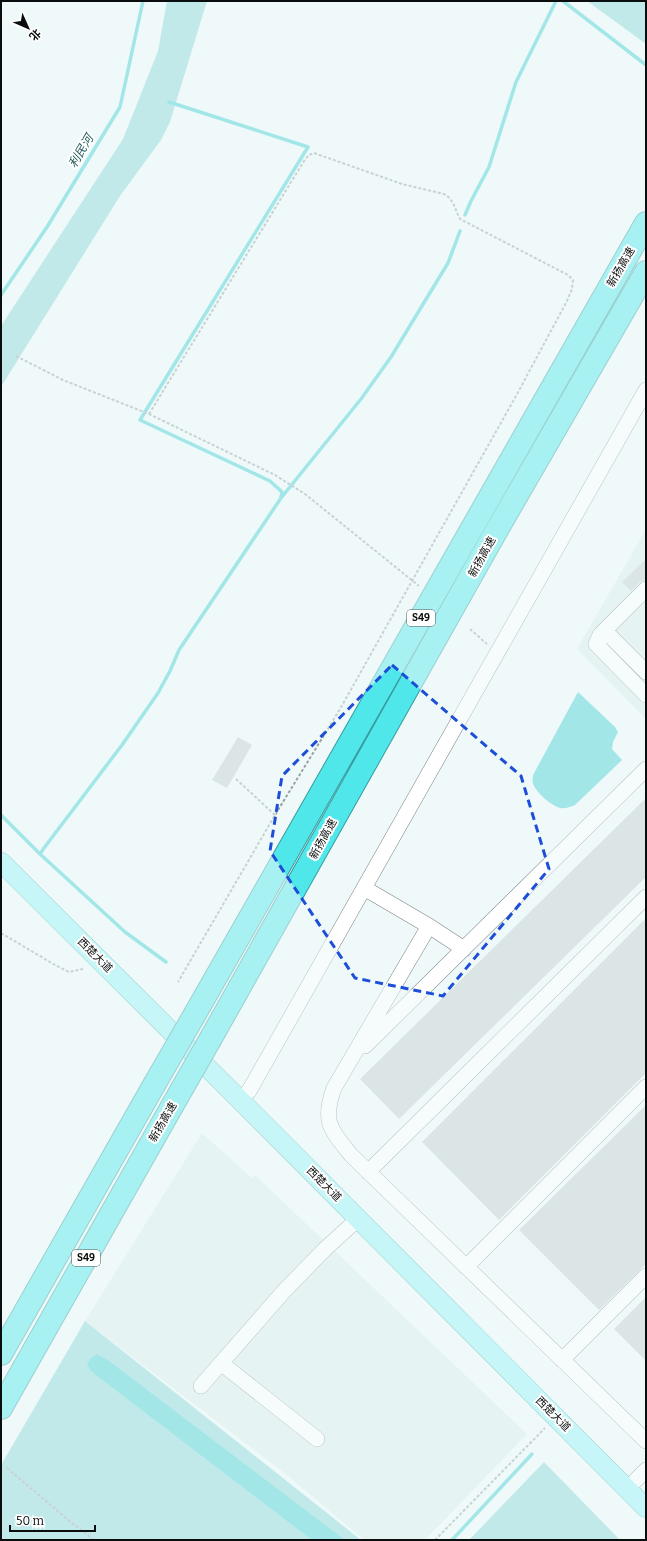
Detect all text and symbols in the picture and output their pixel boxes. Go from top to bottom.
north arrow [8,8,48,48]
text: 北 [26,26,43,43]
water label: 利民河 [66,130,97,170]
street label: 新扬高速 [604,245,638,289]
street label: 新扬高速 [466,535,498,579]
road number: S49 [407,610,435,626]
street label: 新扬高速 [307,817,339,861]
street label: 西楚大道 [75,935,115,975]
street label: 新扬高速 [146,1100,180,1144]
street label: 西楚大道 [304,1164,344,1204]
road number: S49 [72,1250,100,1266]
street label: 西楚大道 [533,1394,573,1434]
scale bar [10,1507,95,1533]
text: 50 m [16,1514,45,1528]

